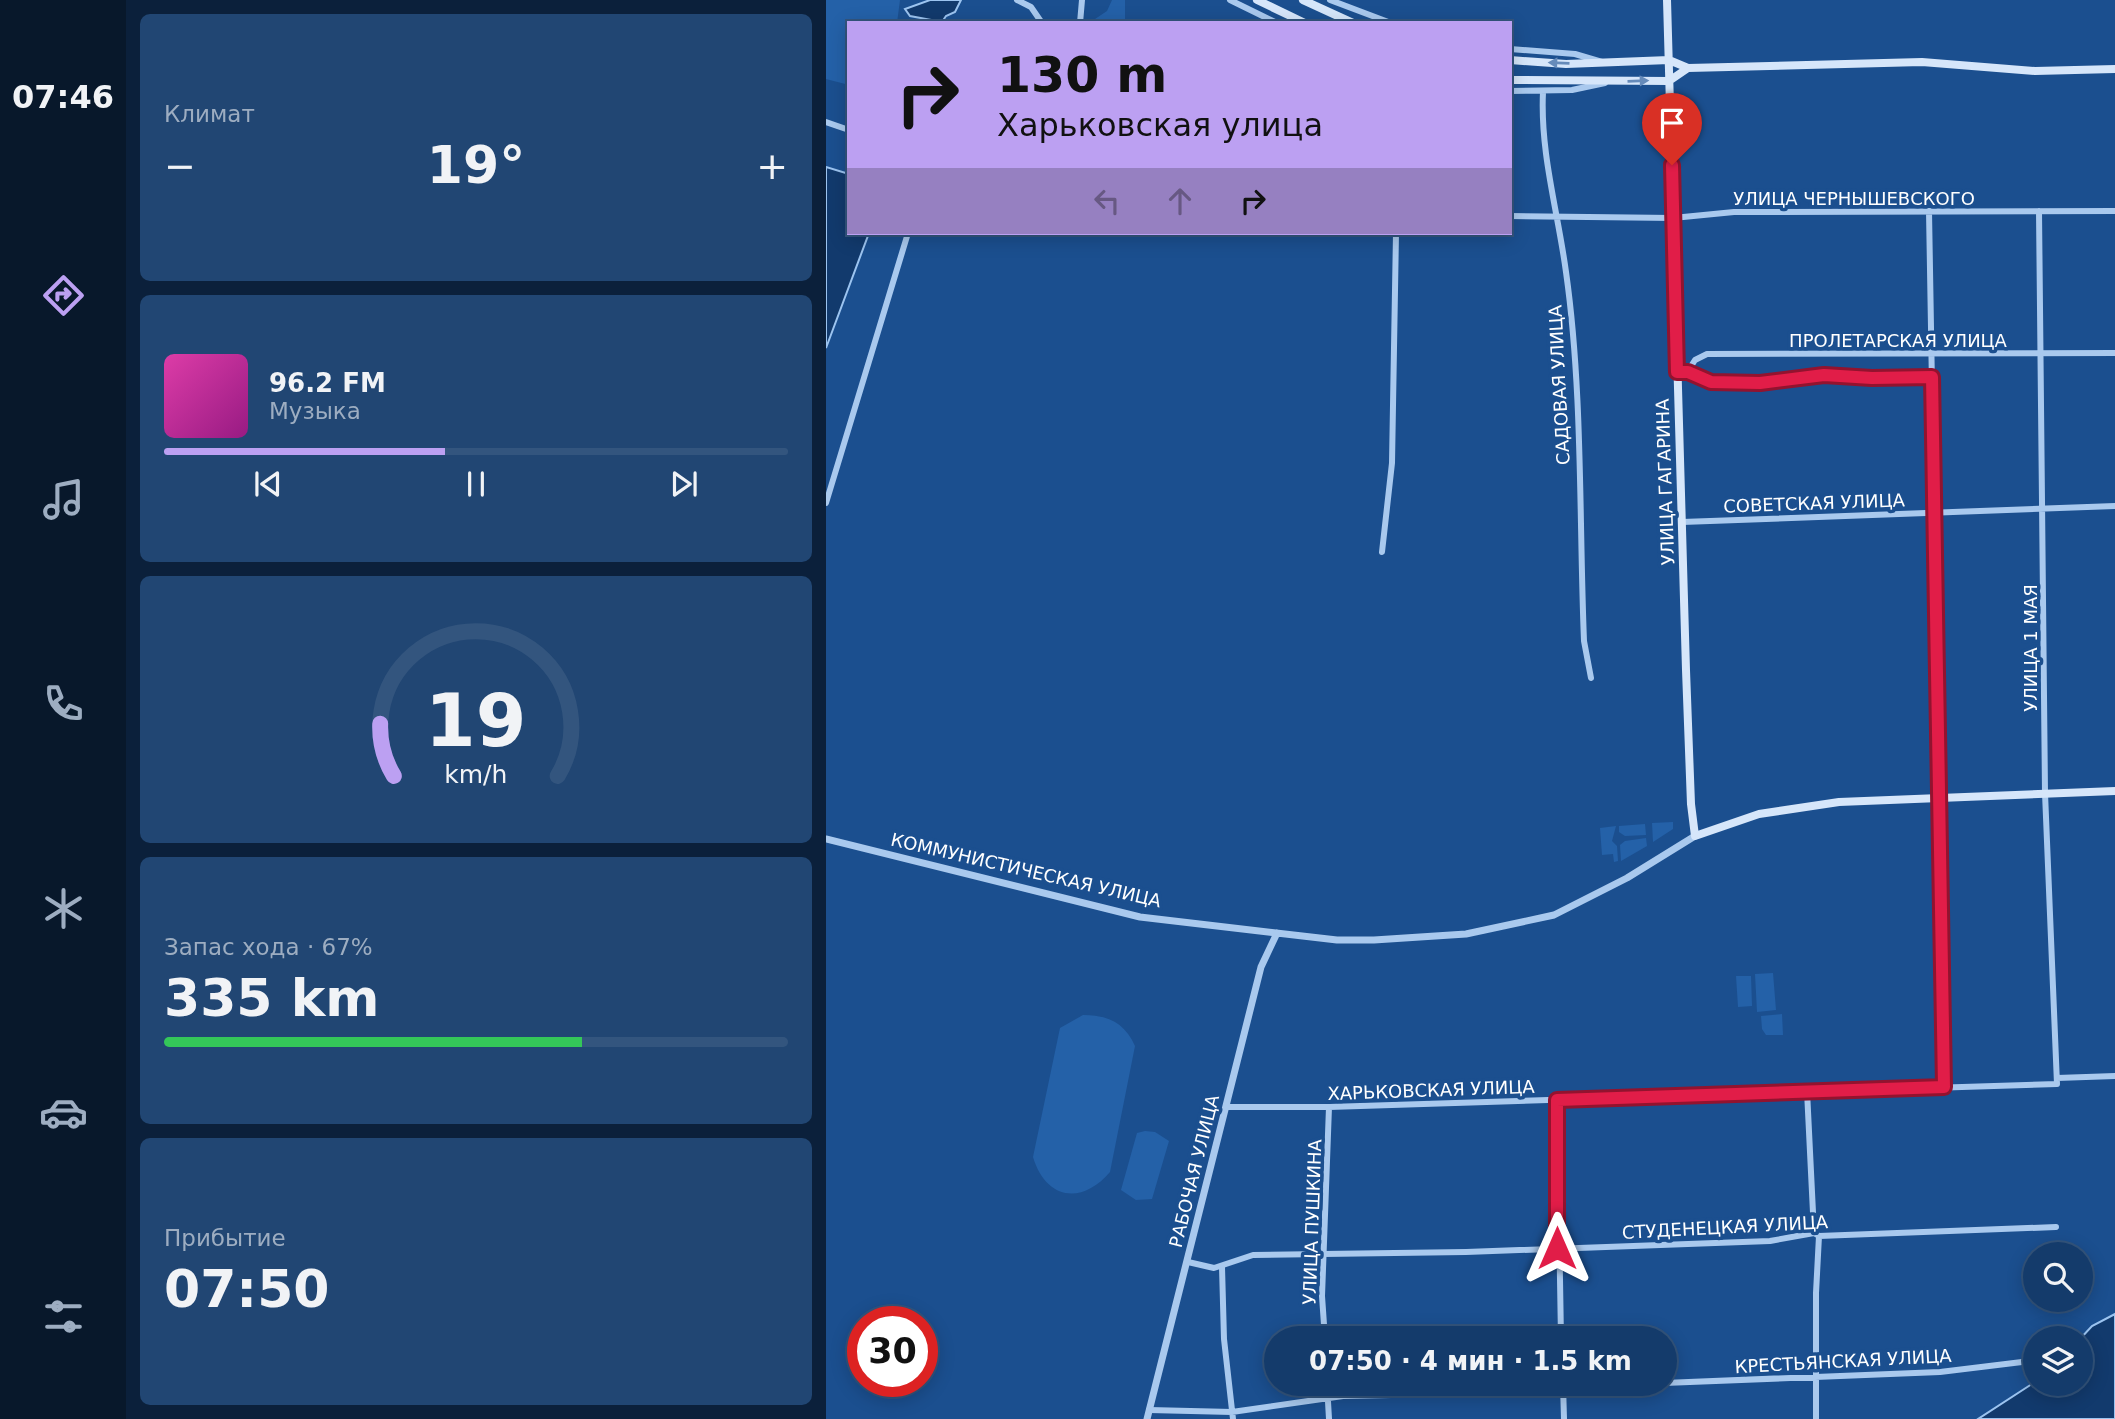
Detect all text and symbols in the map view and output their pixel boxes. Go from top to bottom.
text: 130 m [997,47,1167,104]
icon: right [882,49,973,140]
one-way arrow [1547,58,1569,69]
one-way arrow [1628,76,1650,87]
text: 07:46 [12,78,114,116]
pin [1642,93,1702,165]
text: Климат [164,101,255,127]
icon: arrive [1653,104,1691,142]
text: Харьковская улица [997,106,1323,144]
text: 19° [427,135,525,195]
text: − [164,144,196,188]
text: + [756,144,788,188]
icon: left [1088,182,1126,220]
icon: ahead [1161,182,1199,220]
icon: right [1234,182,1272,220]
street label: УЛИЦА ЧЕРНЫШЕВСКОГО [1733,188,1975,209]
icon: directions [39,271,88,320]
street label: САДОВАЯ УЛИЦА [1544,304,1574,466]
street label: ПРОЛЕТАРСКАЯ УЛИЦА [1789,330,2008,351]
text: 96.2 FM [269,368,386,398]
text: Музыка [269,398,361,424]
street label: УЛИЦА ГАГАРИНА [1652,398,1678,566]
icon: previous [249,465,287,503]
icon: pause [457,465,495,503]
icon: next [665,465,703,503]
icon: music [39,475,88,524]
street label: СОВЕТСКАЯ УЛИЦА [1723,489,1906,517]
street label: УЛИЦА 1 МАЯ [2020,584,2041,712]
text: 19 [425,678,527,763]
icon: phone [39,679,88,728]
text: km/h [444,759,508,788]
street label: КОММУНИСТИЧЕСКАЯ УЛИЦА [889,829,1164,912]
icon: climate [39,884,88,933]
text: Запас хода · 67% [164,934,373,960]
text: 335 km [164,968,379,1028]
street label: ХАРЬКОВСКАЯ УЛИЦА [1327,1076,1536,1104]
icon: car [39,1088,88,1137]
street label: РАБОЧАЯ УЛИЦА [1165,1092,1223,1250]
street label: УЛИЦА ПУШКИНА [1299,1138,1325,1305]
position arrow [1520,1211,1594,1285]
street label: СТУДЕНЕЦКАЯ УЛИЦА [1621,1211,1829,1243]
text: Прибытие [164,1225,286,1251]
map controls [2023,1242,2093,1396]
button: search [2023,1242,2093,1312]
text: 07:50 [164,1259,330,1319]
icon: filters [39,1292,88,1341]
speed limit sign: 30 [847,1306,938,1397]
button: layers [2023,1326,2093,1396]
street label: КРЕСТЬЯНСКАЯ УЛИЦА [1734,1345,1953,1377]
text: 07:50 · 4 мин · 1.5 km [1309,1346,1632,1376]

